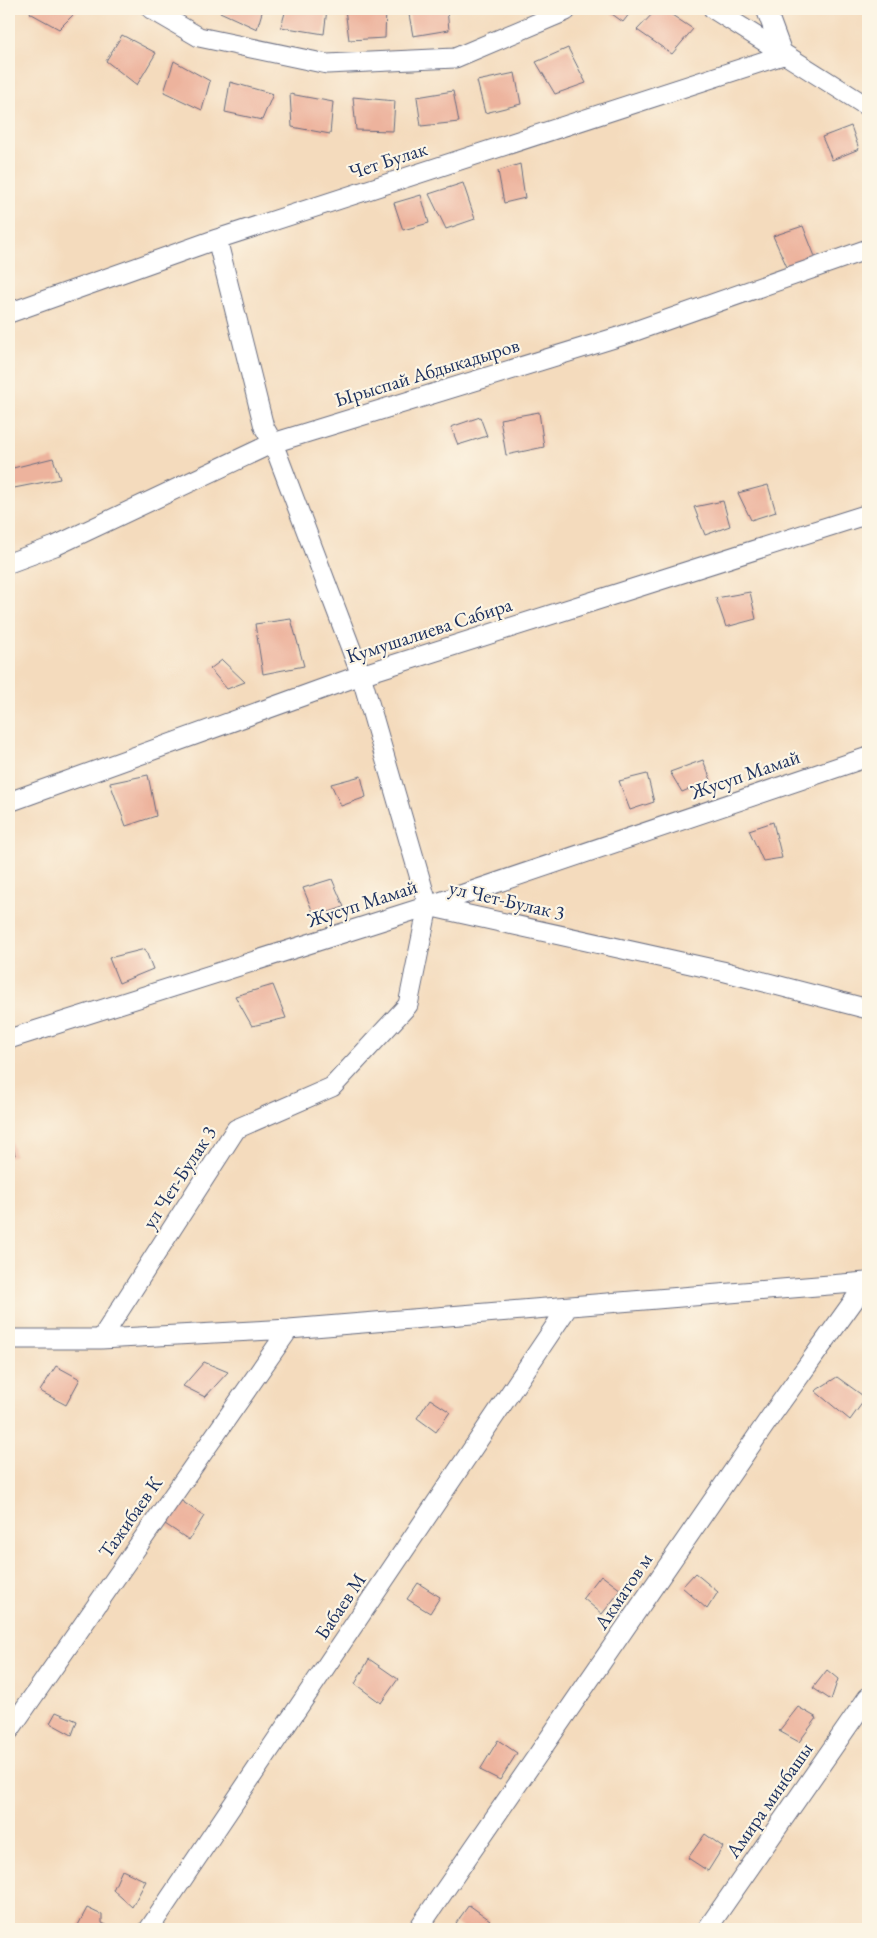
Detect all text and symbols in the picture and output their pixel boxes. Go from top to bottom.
street label: Чет Булак [346,135,431,185]
street label: Ырыспай Абдыкадыров [332,332,522,412]
street label: Кумушалиева Сабира [343,591,515,669]
street label: Жусуп Мамай [686,743,804,805]
street label: Жусуп Мамай [303,873,421,933]
street label: ул Чет-Булак 3 [447,874,567,926]
street label: ул Чет-Булак 3 [136,1121,222,1233]
street label: Тажибаев К [92,1470,168,1563]
street label: Акматов м [587,1547,658,1635]
street label: Бабаев М [308,1568,372,1644]
street label: Амира минбашы [719,1737,818,1864]

